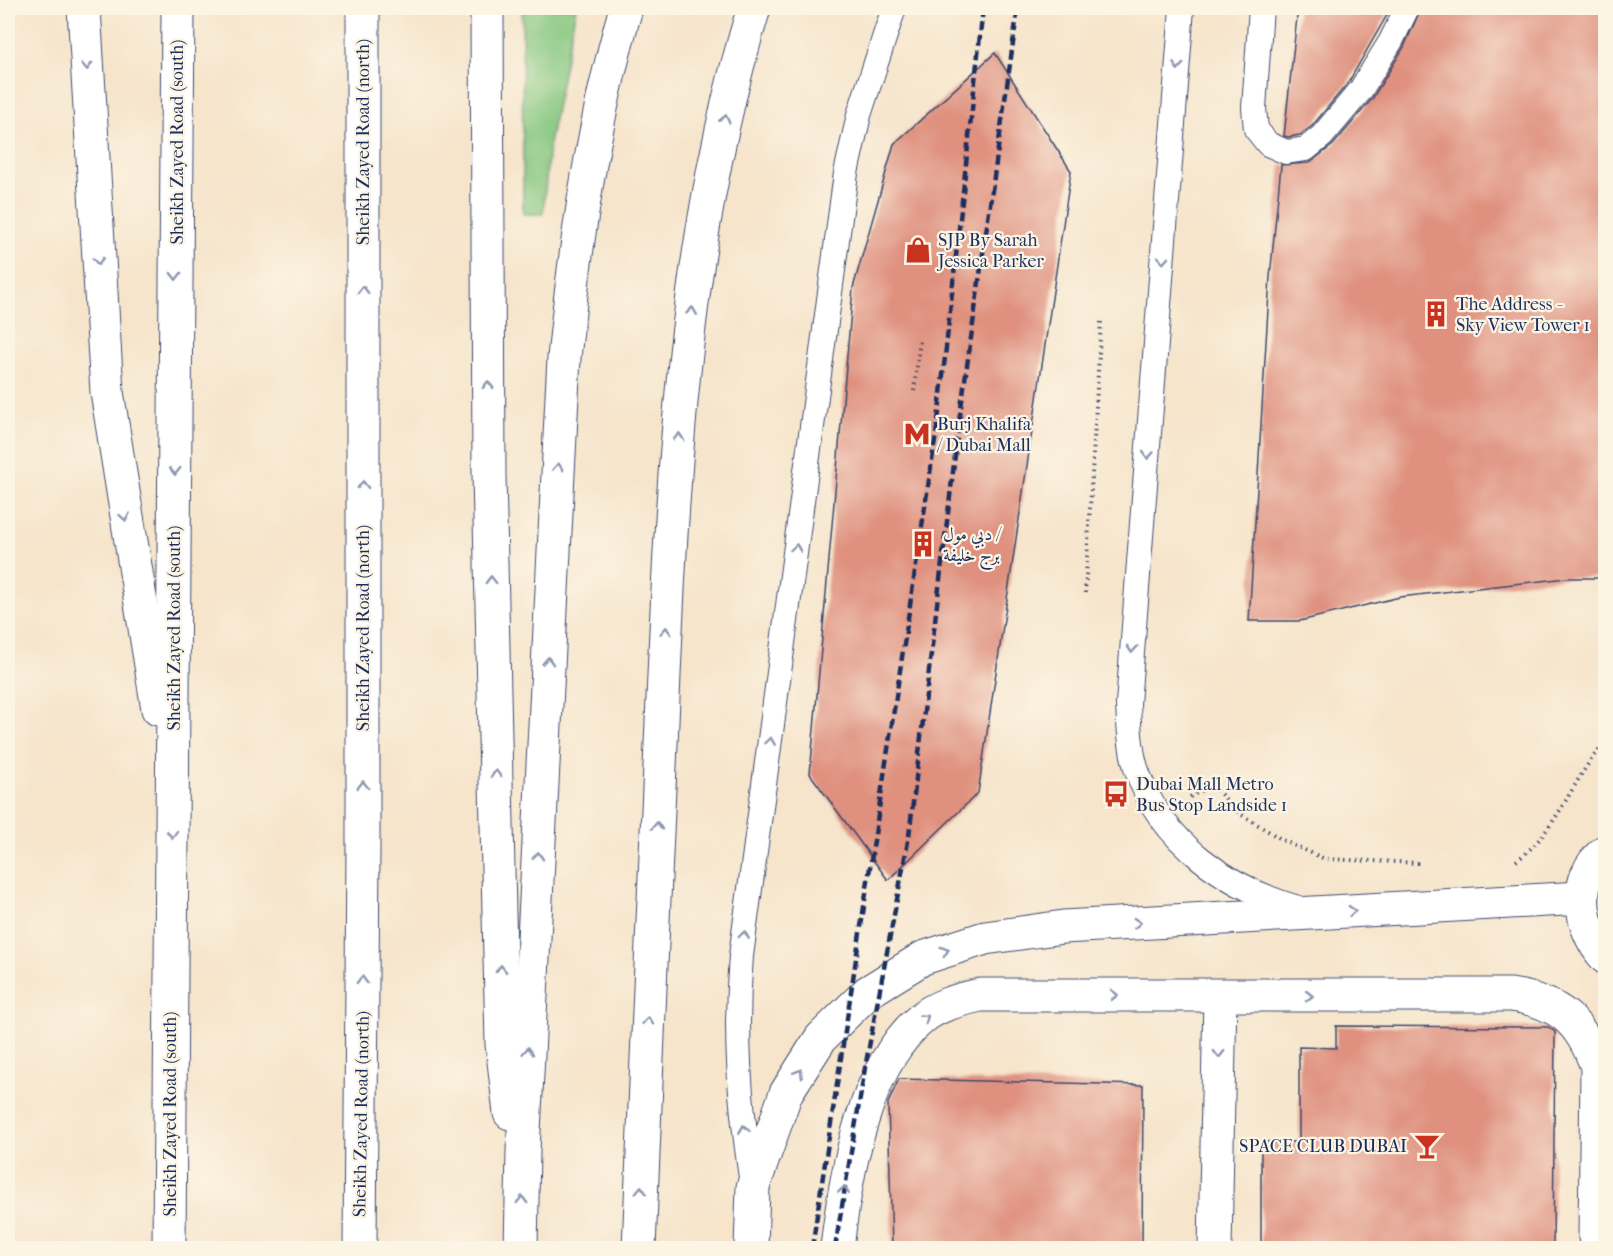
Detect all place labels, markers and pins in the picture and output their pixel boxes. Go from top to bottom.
place label: SJP By Sarah Jessica Parker [936,230,1044,272]
shop icon: SJP By Sarah Jessica Parker [903,235,933,265]
place label: The Address - Sky View Tower 1 [1456,294,1590,336]
building icon: The Address - Sky View Tower 1 [1421,299,1451,329]
place label: Burj Khalifa / Dubai Mall [936,414,1032,456]
metro station icon: Burj Khalifa / Dubai Mall [902,419,932,449]
place label: دبي مول / برج خليفة [943,524,1002,571]
building icon: دبي مول / برج خليفة [908,529,938,559]
place label: Dubai Mall Metro Bus Stop Landside 1 [1136,774,1287,816]
bus stop icon: Dubai Mall Metro Bus Stop Landside 1 [1101,779,1131,809]
bar icon: SPACE CLUB DUBAI [1412,1131,1442,1161]
place label: SPACE CLUB DUBAI [1239,1136,1407,1157]

